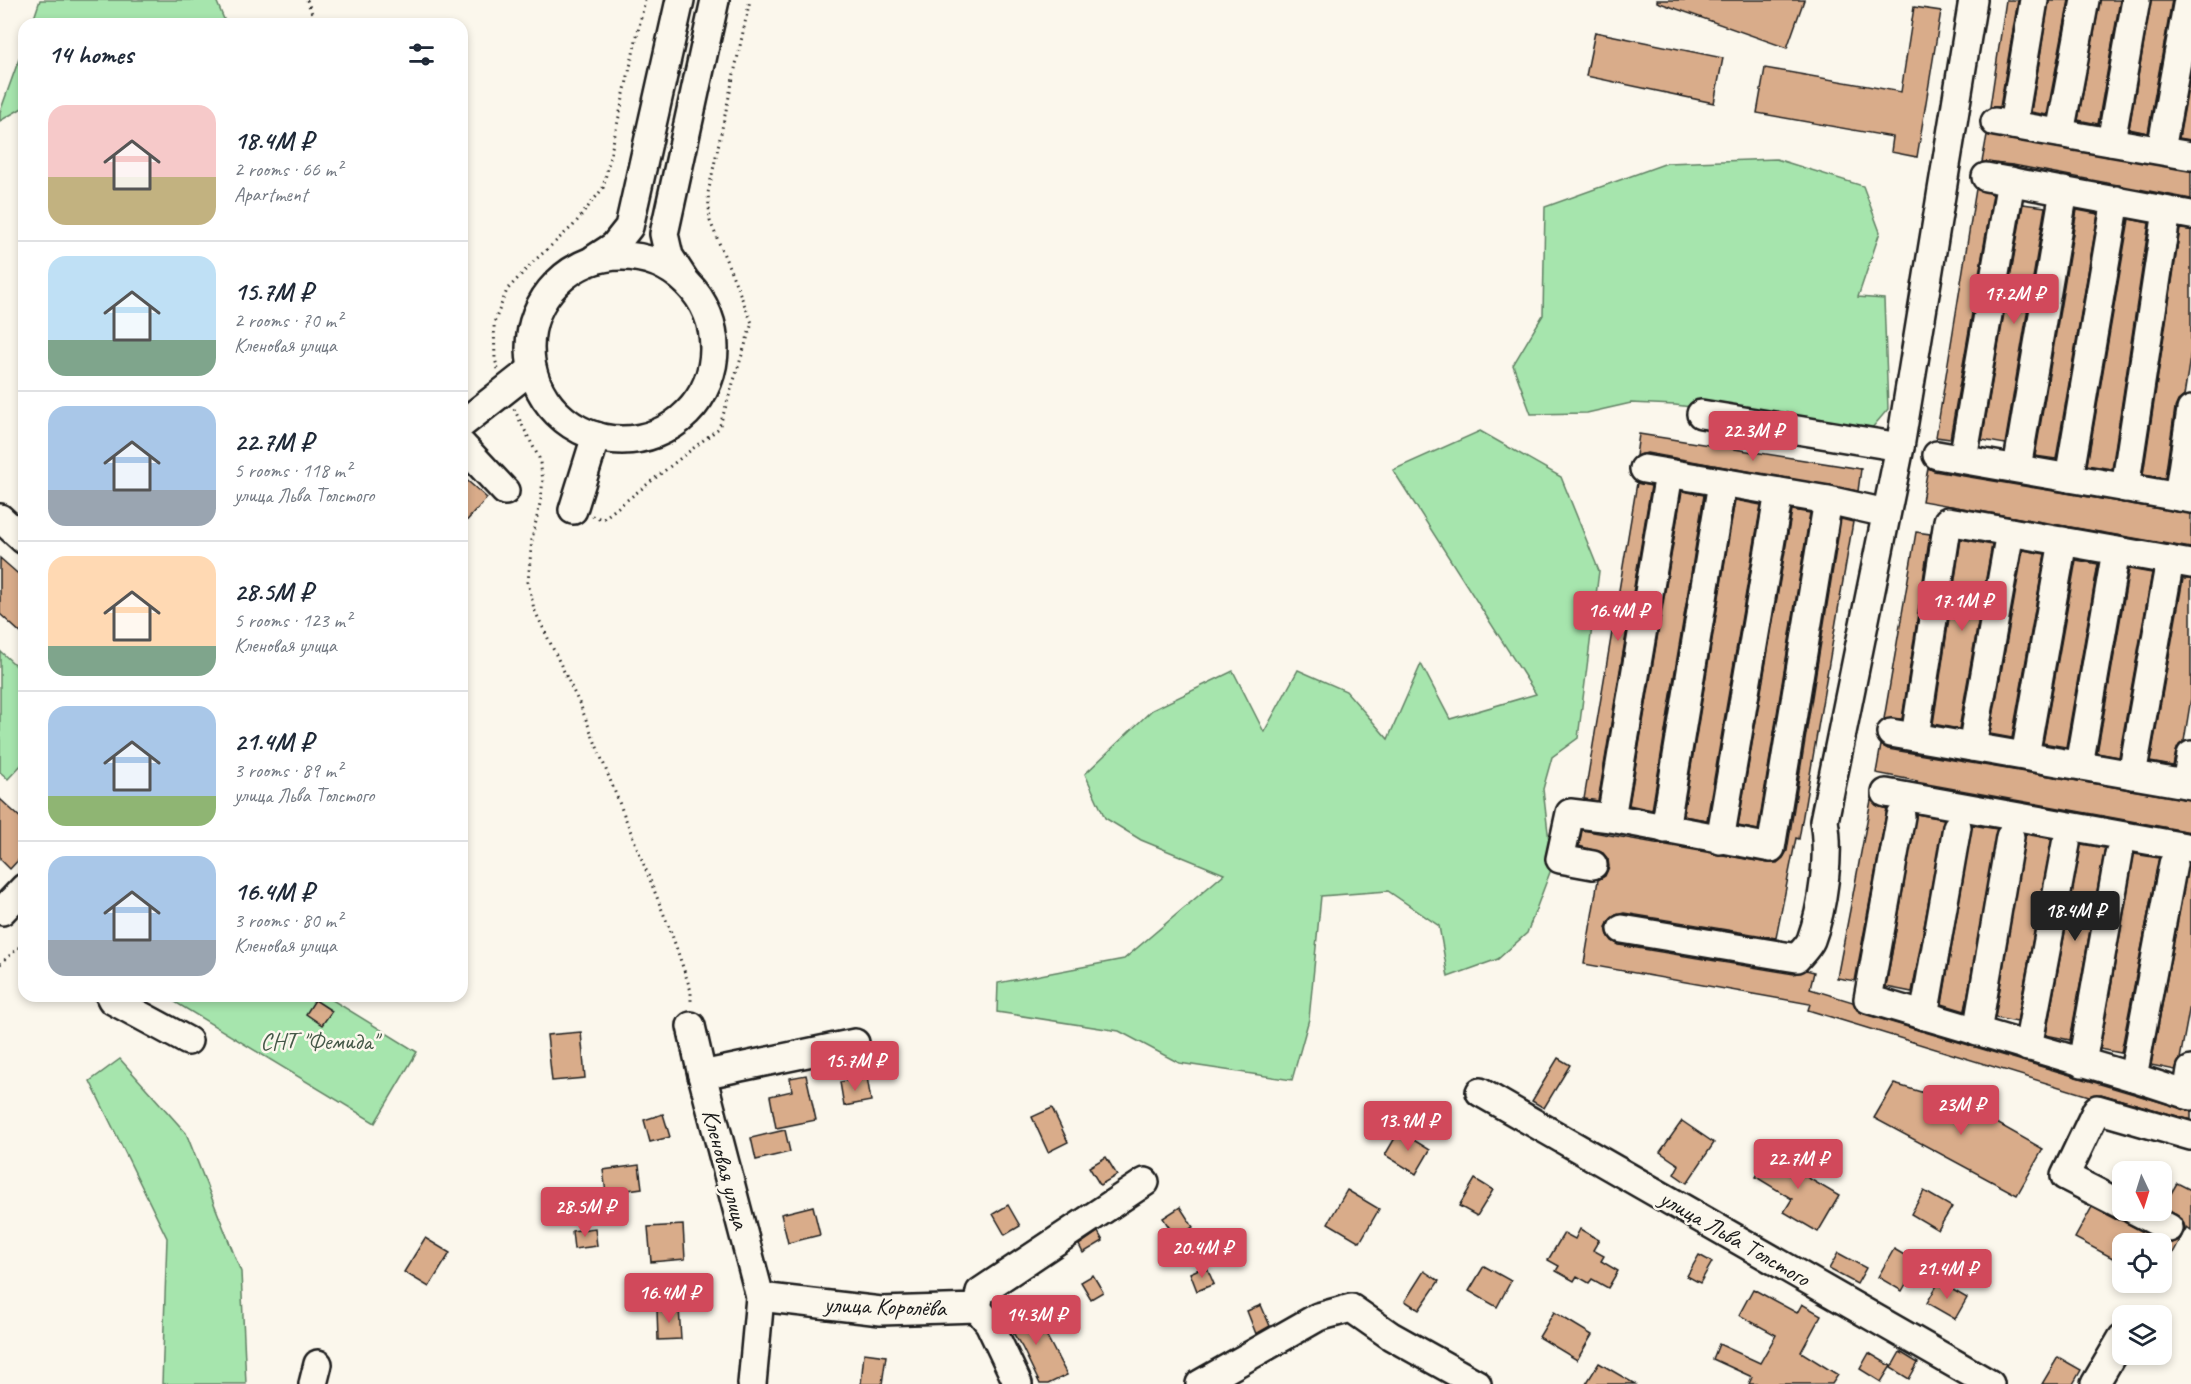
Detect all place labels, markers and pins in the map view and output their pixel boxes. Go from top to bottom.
pin: 17.2M ₽ [1959,274,2069,325]
pin: 22.3M ₽ [1698,411,1808,462]
pin: 17.1M ₽ [1907,581,2017,632]
pin: 16.4M ₽ [1563,591,1673,642]
pin: 18.4M ₽ [2020,891,2130,942]
pin: 15.7M ₽ [800,1041,910,1092]
pin: 23M ₽ [1919,1085,2003,1136]
pin: 13.9M ₽ [1353,1101,1463,1152]
pin: 22.7M ₽ [1743,1139,1853,1190]
pin: 28.5M ₽ [530,1187,640,1238]
pin: 20.4M ₽ [1147,1228,1257,1279]
pin: 21.4M ₽ [1892,1249,2002,1300]
pin: 16.4M ₽ [614,1273,724,1324]
pin: 14.3M ₽ [981,1295,1091,1346]

